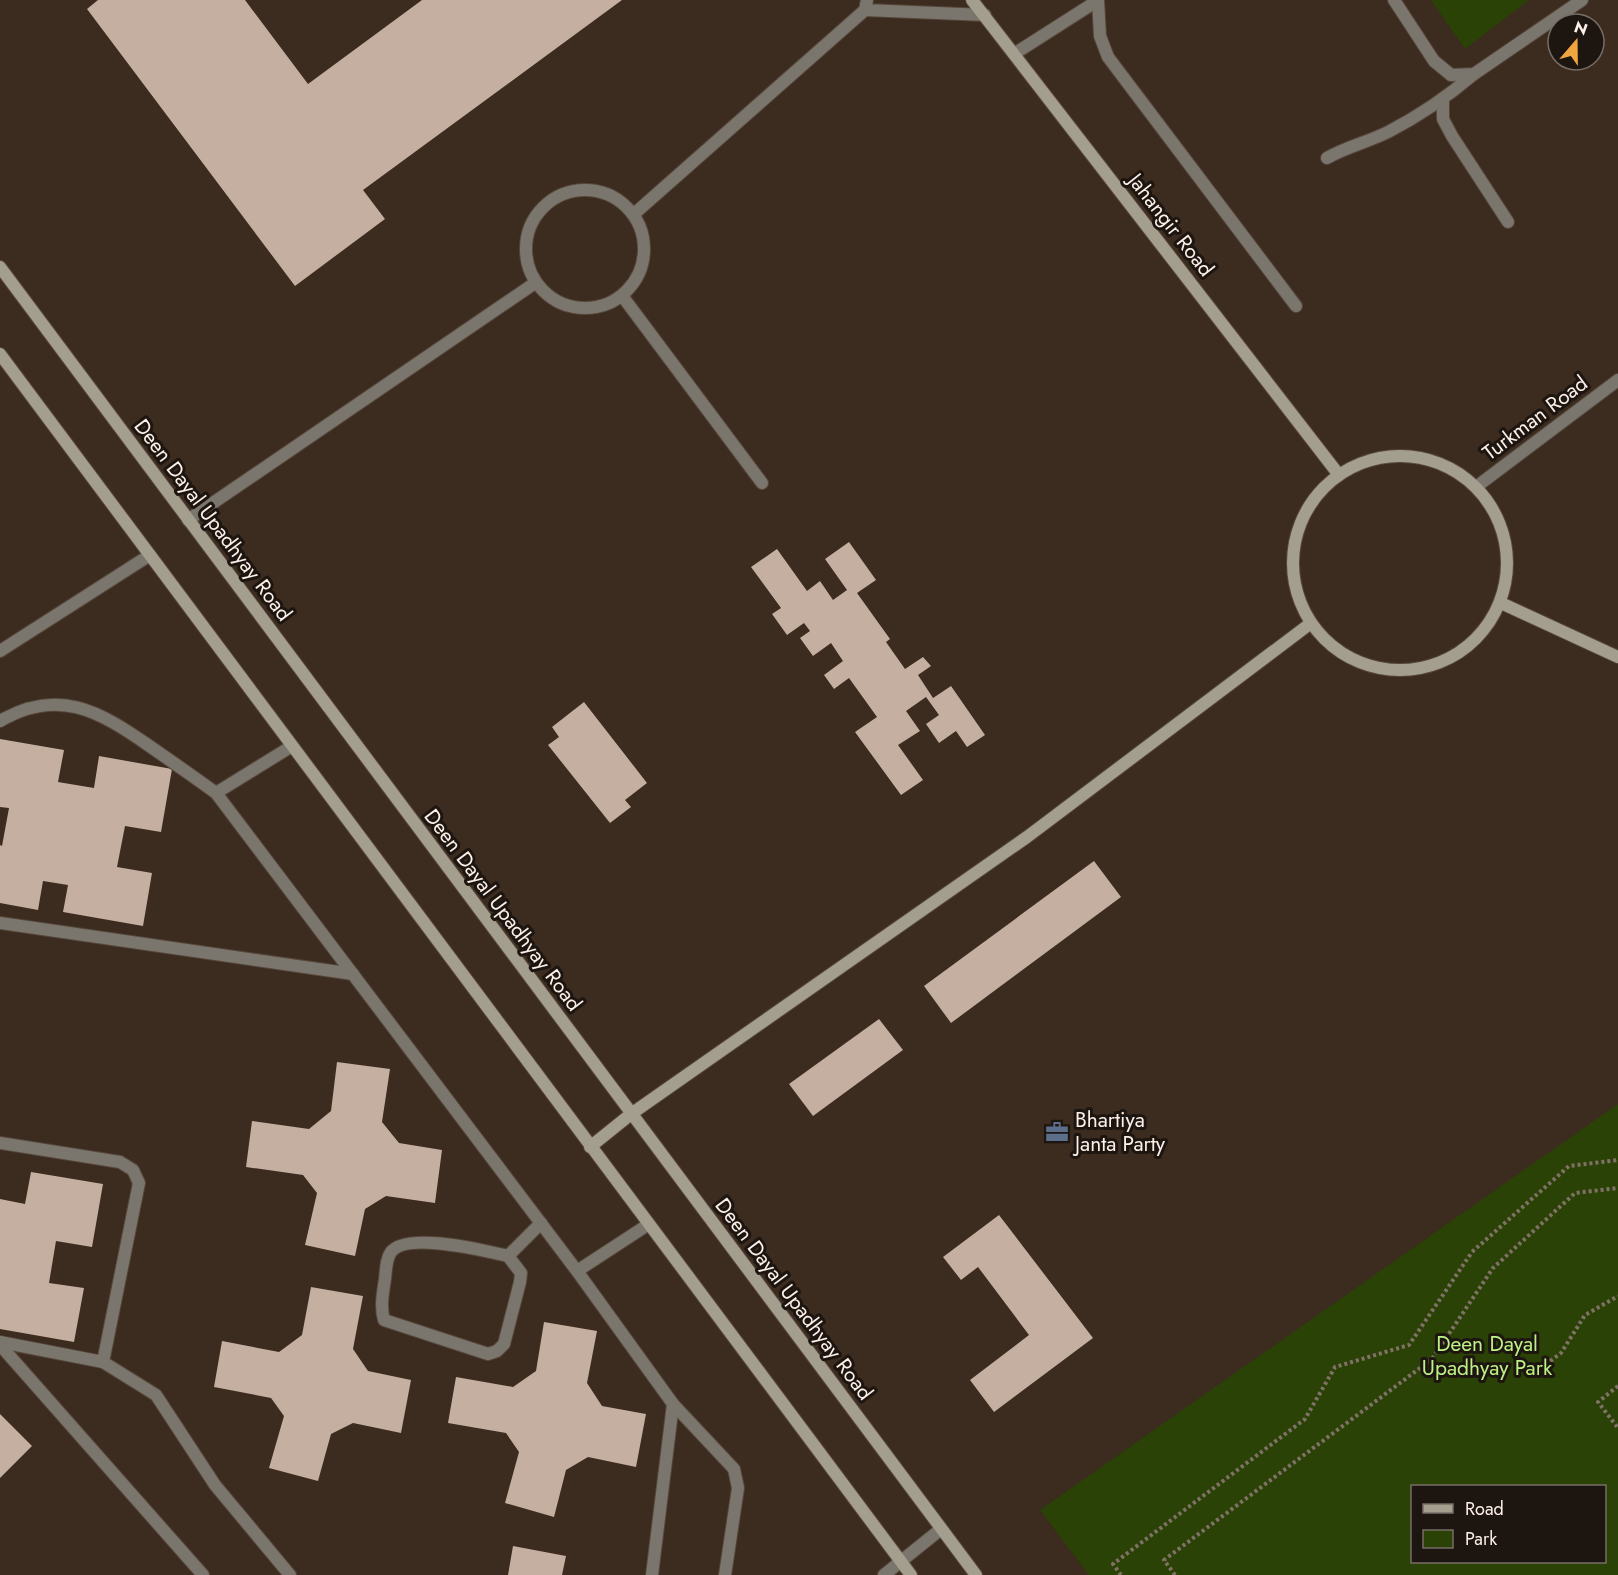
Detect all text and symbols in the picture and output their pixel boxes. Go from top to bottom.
north arrow [1546,12,1606,72]
text: N [1571,15,1591,41]
street label: Jahangir Road [1119,165,1221,283]
street label: Turkman Road [1476,369,1594,467]
street label: Deen Dayal Upadhyay Road [127,413,299,627]
street label: Deen Dayal Upadhyay Road [417,803,589,1017]
place label: Bhartiya Janta Party [1072,1105,1166,1159]
office icon: Bhartiya Janta Party [1044,1119,1070,1145]
street label: Deen Dayal Upadhyay Road [708,1192,880,1406]
park label: Deen Dayal Upadhyay Park [1422,1329,1553,1383]
legend [1411,1485,1606,1563]
text: Road [1465,1496,1504,1522]
text: Park [1465,1526,1497,1552]

